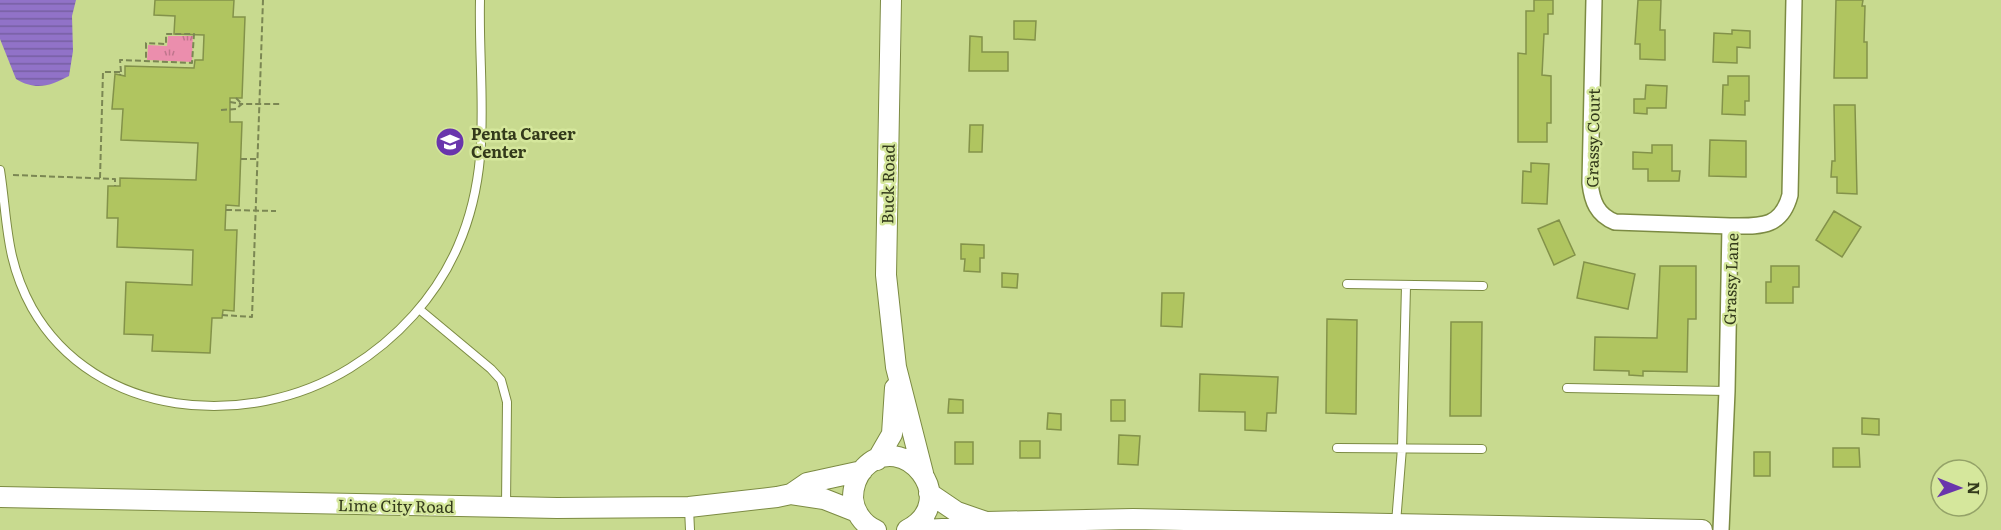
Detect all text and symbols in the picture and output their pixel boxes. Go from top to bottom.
street label: Grassy Court [1579,88,1605,188]
place label: Penta Career Center [471,121,576,163]
school or university icon: Penta Career Center [434,126,466,158]
street label: Buck Road [874,143,900,224]
street label: Grassy Lane [1716,232,1744,326]
north arrow [1929,458,1989,518]
text: N [1963,481,1987,495]
street label: Lime City Road [338,492,454,518]

